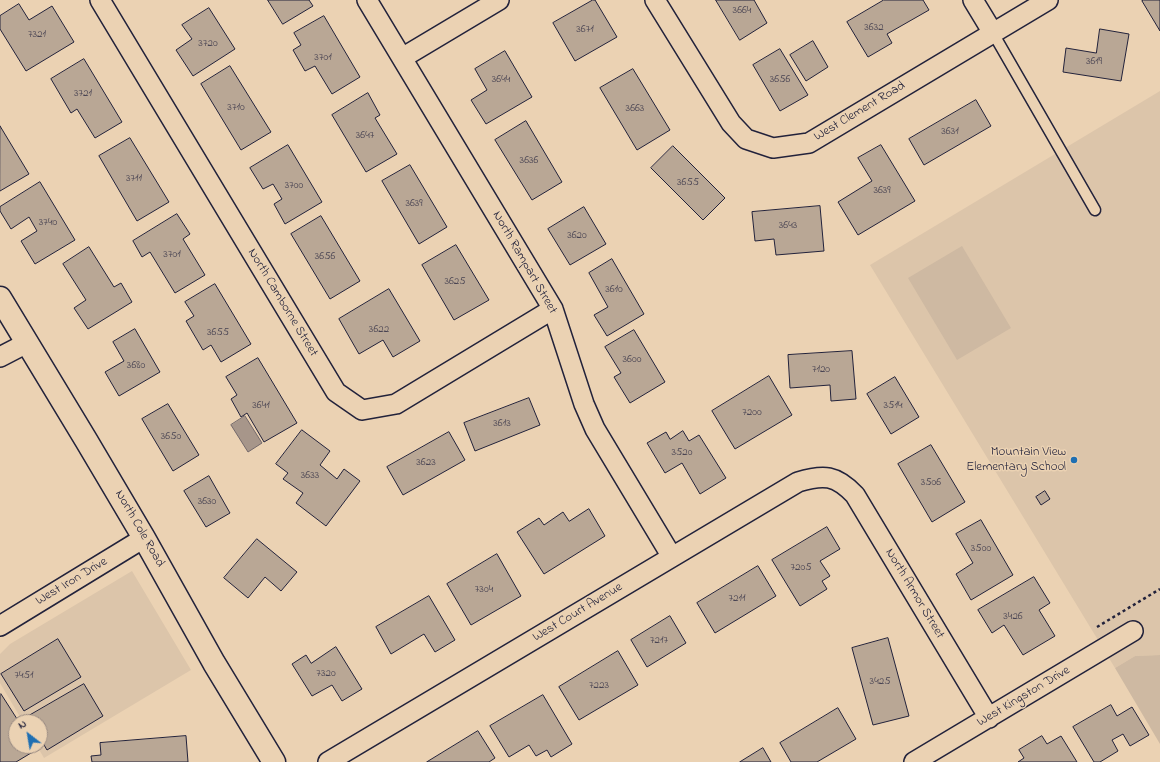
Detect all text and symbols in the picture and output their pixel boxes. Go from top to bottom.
house number: 3664 [733,4,751,18]
house number: 3632 [864,21,884,35]
house number: 3671 [576,23,594,37]
house number: 7321 [28,28,46,42]
house number: 3720 [198,37,218,51]
house number: 3701 [314,51,332,65]
house number: 3619 [1086,55,1102,69]
house number: 3644 [492,73,510,87]
house number: 3656 [770,73,790,87]
street label: West Clement Road [812,79,908,145]
house number: 3721 [74,87,92,101]
house number: 3710 [227,101,245,115]
house number: 3663 [626,102,644,116]
house number: 3631 [941,125,959,139]
house number: 3647 [356,129,374,143]
house number: 3636 [520,154,538,168]
house number: 3711 [126,172,142,186]
house number: 3655 [677,176,699,190]
house number: 3700 [285,179,303,193]
house number: 3639 [873,184,891,198]
house number: 3639 [405,197,423,211]
street label: North Rampart Street [488,209,560,317]
house number: 3740 [39,216,57,230]
house number: 3643 [779,219,797,233]
house number: 3620 [567,229,587,243]
street label: North Camborne Street [244,246,320,360]
house number: 3701 [163,248,181,262]
house number: 3656 [315,250,335,264]
house number: 3625 [444,275,466,289]
house number: 3610 [605,283,623,297]
house number: 3622 [369,323,389,337]
house number: 3655 [207,326,229,340]
house number: 3600 [623,353,641,367]
house number: 3680 [127,359,145,373]
house number: 7120 [812,363,830,377]
house number: 3641 [252,399,270,413]
house number: 3514 [884,399,902,413]
house number: 7200 [742,406,762,420]
house number: 3613 [493,417,511,431]
house number: 3650 [161,430,181,444]
place label: Mountain View Elementary School [966,445,1066,476]
house number: 3520 [671,446,693,460]
marker: Mountain View Elementary School [1069,455,1079,465]
house number: 3623 [416,456,436,470]
house number: 3633 [301,469,319,483]
house number: 3506 [921,476,941,490]
street label: North Cole Road [111,488,167,570]
house number: 3630 [198,495,216,509]
house number: 3500 [971,542,991,556]
street label: North Armor Street [881,546,947,642]
street label: West Iron Drive [33,555,111,609]
house number: 7205 [790,561,812,575]
street label: West Court Avenue [530,580,626,646]
house number: 7304 [475,583,493,597]
house number: 7211 [729,592,745,606]
house number: 3426 [1003,610,1023,624]
house number: 7217 [650,634,668,648]
street label: West Kingston Drive [975,663,1073,731]
house number: 7320 [316,667,336,681]
house number: 7451 [15,669,33,683]
house number: 3425 [870,675,890,689]
house number: 7223 [589,679,609,693]
north arrow [8,714,48,754]
text: N [15,716,30,733]

